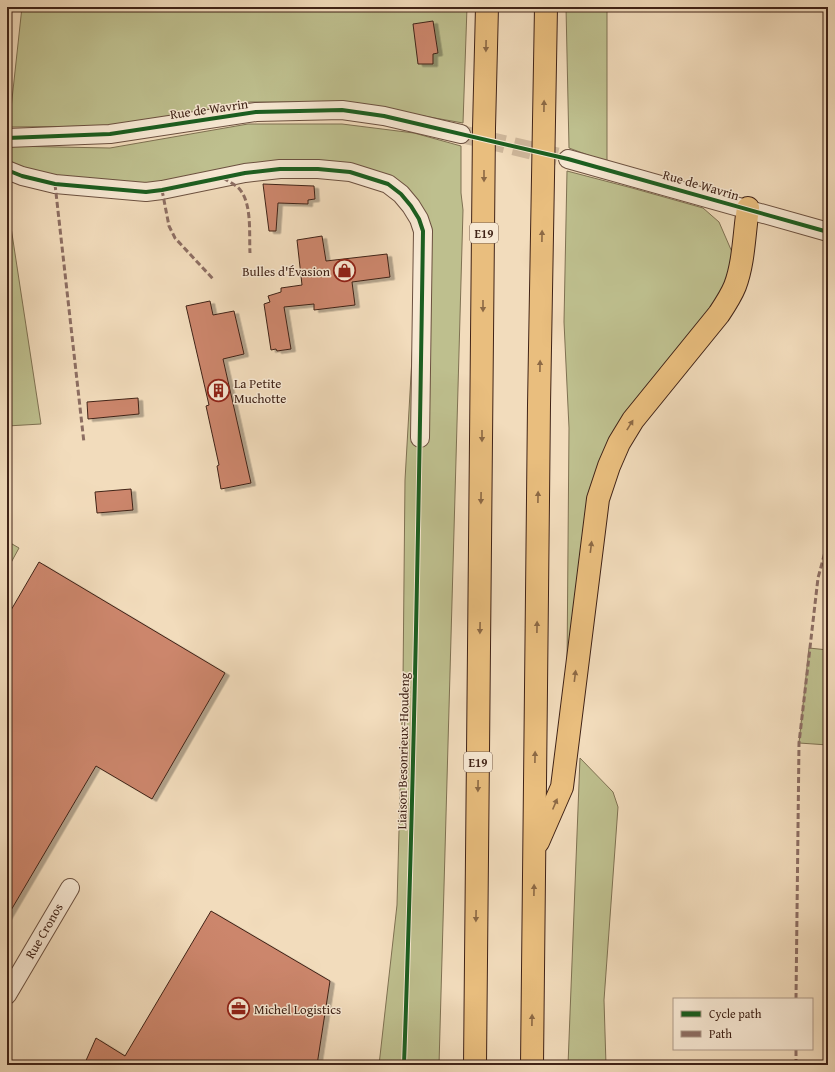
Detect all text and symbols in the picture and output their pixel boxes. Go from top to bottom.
one-way arrow [483,40,489,53]
street label: Rue de Wavrin [169,94,250,124]
one-way arrow [541,99,547,112]
street label: Rue de Wavrin [661,165,742,205]
one-way arrow [481,170,487,183]
road number: E19 [470,223,498,243]
one-way arrow [539,229,545,242]
shop icon: Bulles d'Évasion [332,258,358,284]
place label: Bulles d'Évasion [242,262,331,281]
one-way arrow [480,300,486,313]
one-way arrow [537,359,543,372]
place label: La Petite Muchotte [234,374,286,408]
building icon: La Petite Muchotte [205,377,231,403]
one-way arrow [627,419,634,431]
one-way arrow [479,430,485,443]
one-way arrow [535,490,541,503]
one-way arrow [478,492,484,505]
one-way arrow [588,541,594,553]
one-way arrow [533,621,540,633]
one-way arrow [477,622,483,635]
one-way arrow [572,670,579,682]
street label: Liaison Besonrieux-Houdeng [392,672,414,829]
one-way arrow [532,750,538,763]
road number: E19 [464,752,492,772]
one-way arrow [475,780,481,793]
one-way arrow [552,798,558,809]
one-way arrow [531,883,537,896]
street label: Rue Cronos [20,900,68,962]
one-way arrow [473,910,480,922]
office icon: Michel Logistics [226,996,252,1022]
legend [673,998,813,1050]
place label: Michel Logistics [254,1000,341,1019]
text: Cycle path [709,1005,762,1022]
one-way arrow [529,1014,536,1026]
text: Path [709,1025,732,1042]

